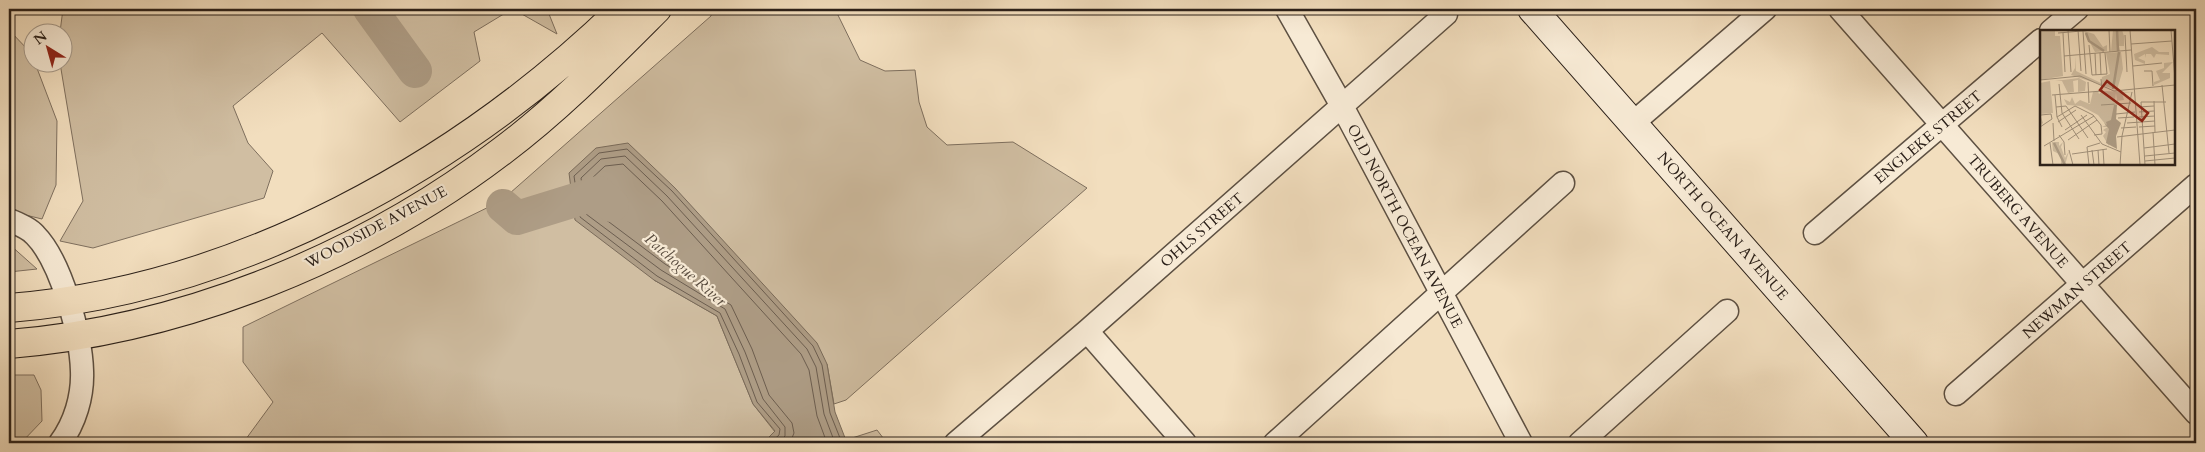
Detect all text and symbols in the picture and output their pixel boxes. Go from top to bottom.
north arrow [22,22,72,72]
text: N [30,27,51,49]
inset map [2040,30,2175,165]
street label: ENGLEKE STREET [1870,86,1986,188]
street label: OLD NORTH OCEAN AVENUE [1343,120,1467,332]
street label: NORTH OCEAN AVENUE [1653,148,1793,304]
street label: TRUBERG AVENUE [1963,150,2073,272]
street label: WOODSIDE AVENUE [301,181,450,273]
street label: OHLS STREET [1156,188,1248,272]
water label: Patchogue River [640,228,732,312]
street label: NEWMAN STREET [2018,237,2136,343]

